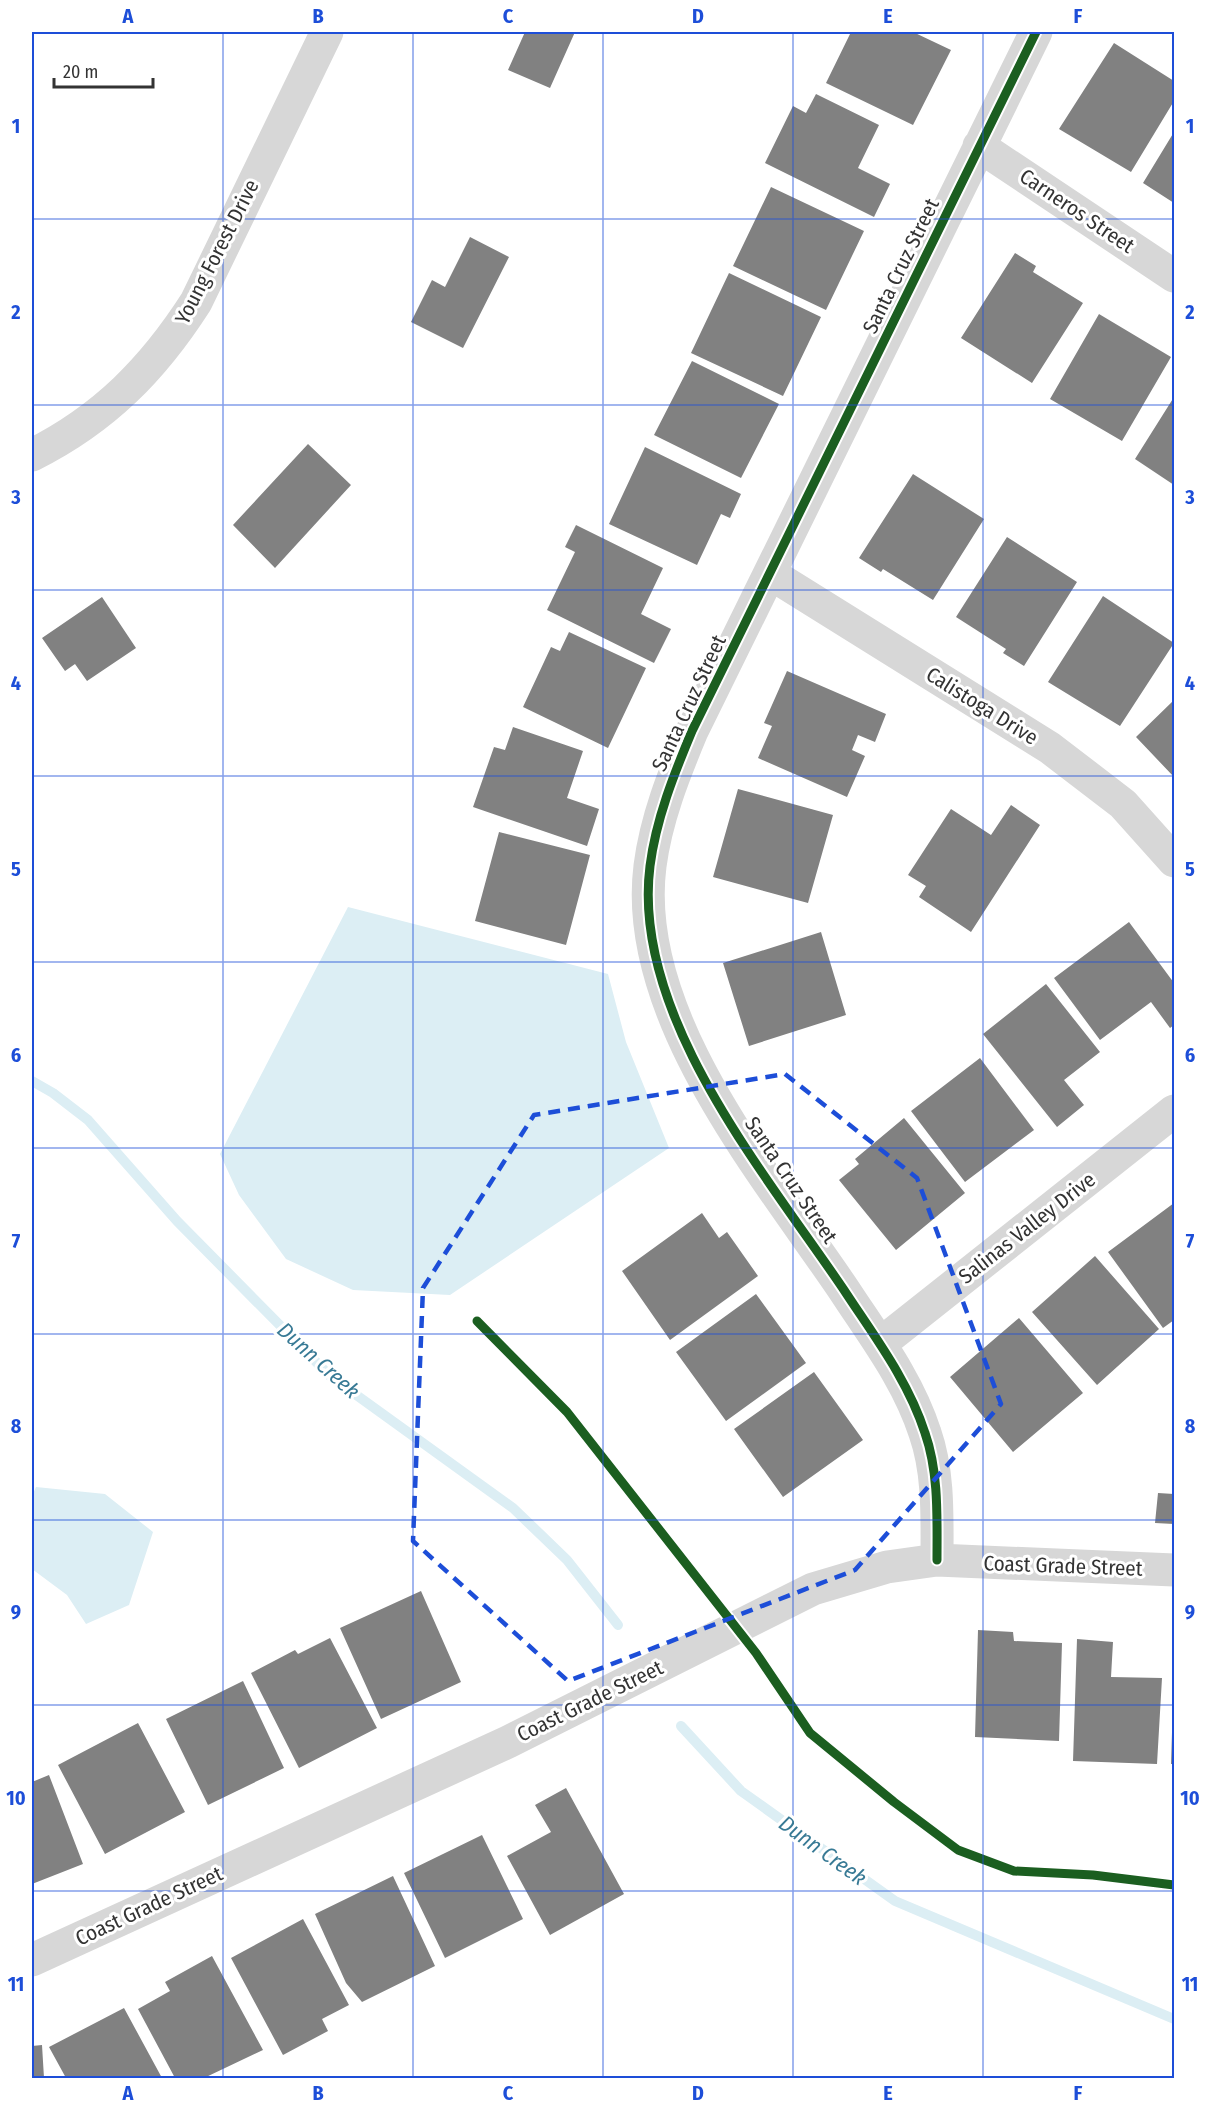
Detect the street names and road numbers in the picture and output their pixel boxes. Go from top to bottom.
street label: Carneros Street [1015,163,1139,259]
street label: Young Forest Drive [169,175,265,329]
street label: Santa Cruz Street [857,194,945,338]
street label: Santa Cruz Street [646,631,732,775]
street label: Calistoga Drive [921,661,1043,751]
street label: Santa Cruz Street [739,1112,843,1248]
street label: Salinas Valley Drive [953,1167,1101,1289]
street label: Coast Grade Street [983,1550,1143,1582]
street label: Coast Grade Street [513,1654,667,1748]
street label: Coast Grade Street [71,1861,227,1951]

